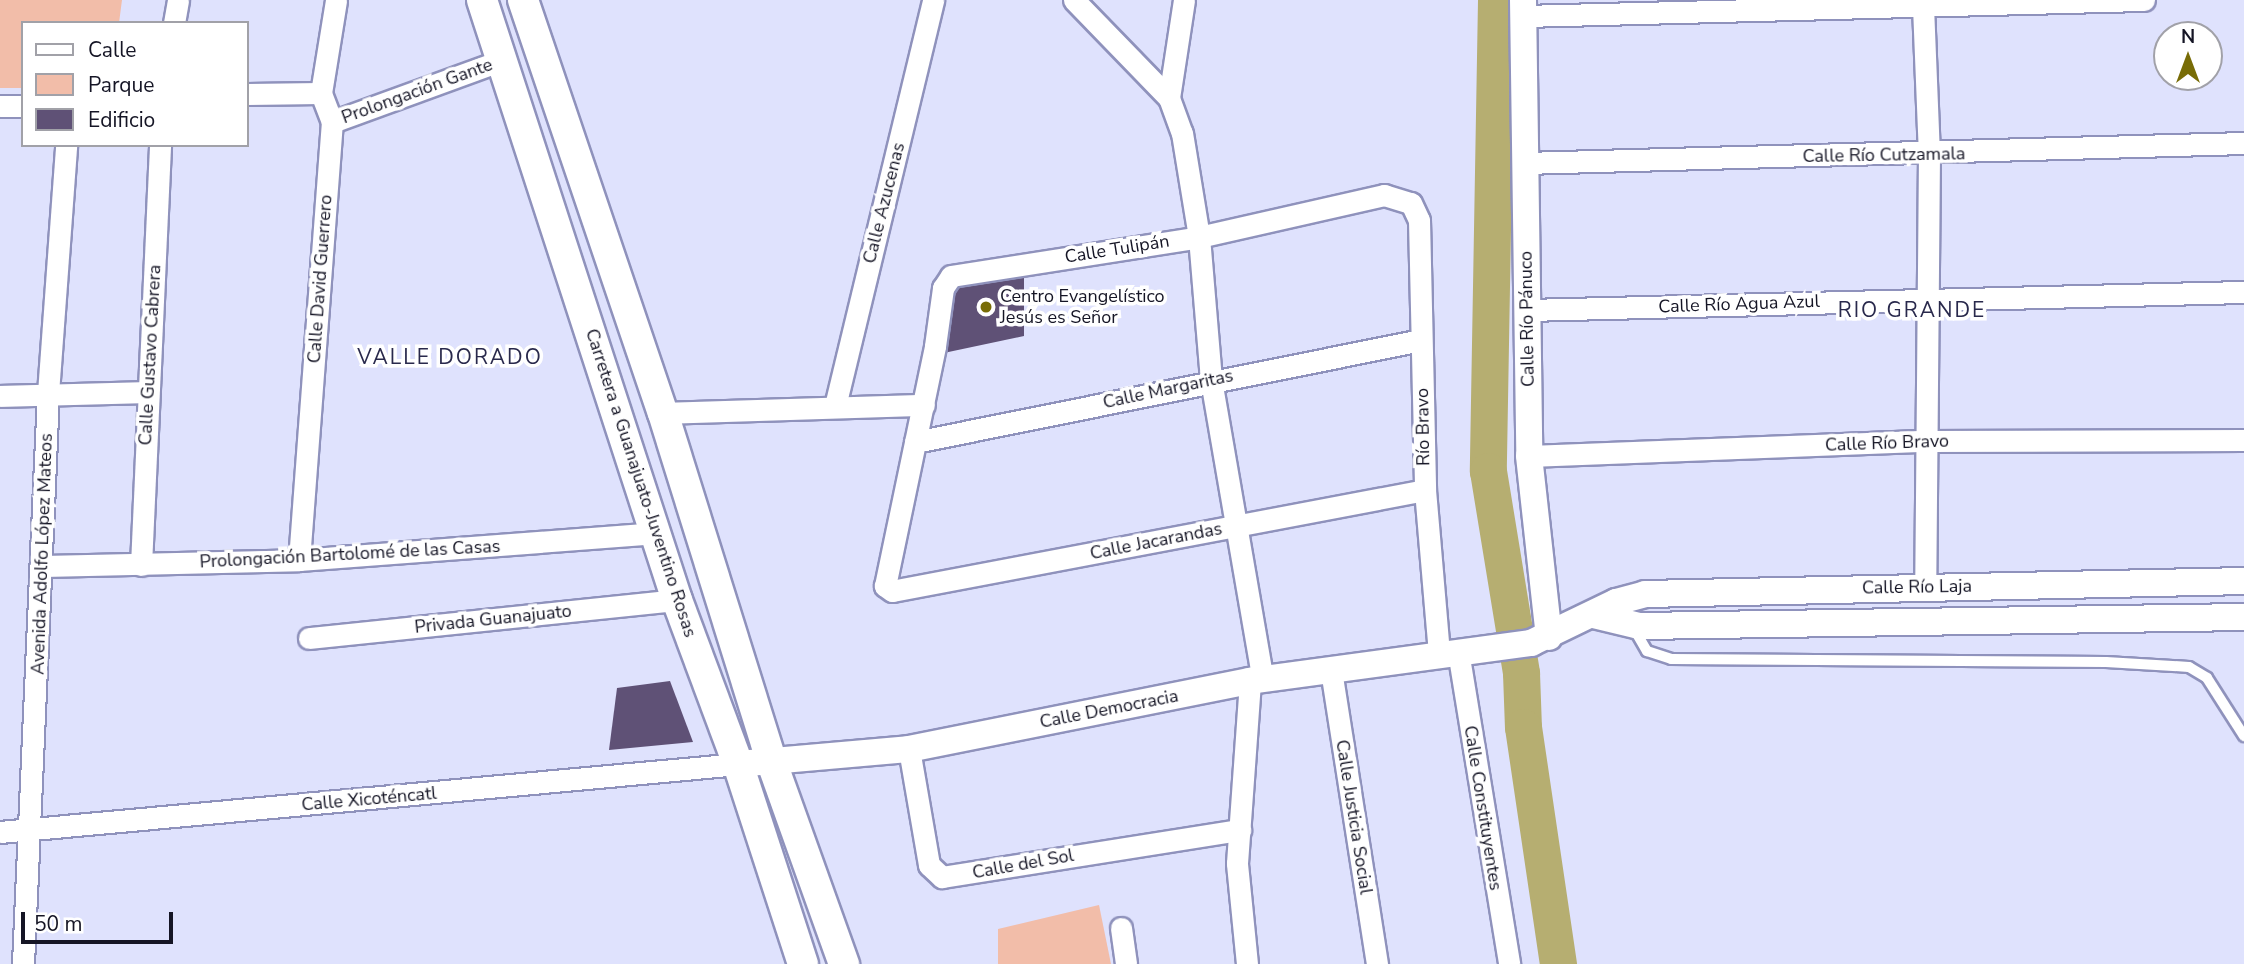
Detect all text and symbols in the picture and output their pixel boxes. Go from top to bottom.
legend [21,21,248,147]
north arrow [2153,21,2223,91]
text: N [2181,24,2195,50]
text: Calle [88,36,136,64]
street label: Prolongación Gante [339,54,495,128]
text: Parque [88,71,155,99]
text: Edificio [88,106,155,134]
street label: Calle Azucenas [859,140,909,266]
street label: Calle Río Cutzamala [1802,143,1966,167]
street label: Calle David Guerrero [303,194,337,364]
street label: Calle Tulipán [1063,230,1171,268]
street label: Calle Río Pánuco [1515,251,1539,387]
street label: Calle Gustavo Cabrera [134,264,166,446]
place label: Centro Evangelístico Jesús es Señor [1000,286,1165,328]
street label: Calle Río Agua Azul [1658,290,1820,318]
district label: RIO GRANDE [1839,297,1985,323]
marker: Centro Evangelístico Jesús es Señor [978,299,994,315]
street label: Carretera a Guanajuato-Juventino Rosas [581,326,701,640]
district label: VALLE DORADO [359,344,541,370]
street label: Calle Margaritas [1101,365,1235,413]
street label: Río Bravo [1412,388,1434,466]
street label: Calle Río Bravo [1825,430,1949,456]
street label: Avenida Adolfo López Mateos [27,433,57,675]
street label: Calle Jacarandas [1088,518,1224,564]
street label: Prolongación Bartolomé de las Casas [199,535,501,573]
street label: Calle Río Laja [1862,575,1972,599]
street label: Privada Guanajuato [413,600,573,638]
street label: Calle Democracia [1038,685,1180,733]
street label: Calle Constituyentes [1459,724,1507,892]
street label: Calle Justicia Social [1331,738,1377,896]
street label: Calle Xicoténcatl [301,782,437,816]
street label: Calle del Sol [971,844,1075,884]
scale bar [24,898,177,942]
text: 50 m [34,910,83,938]

